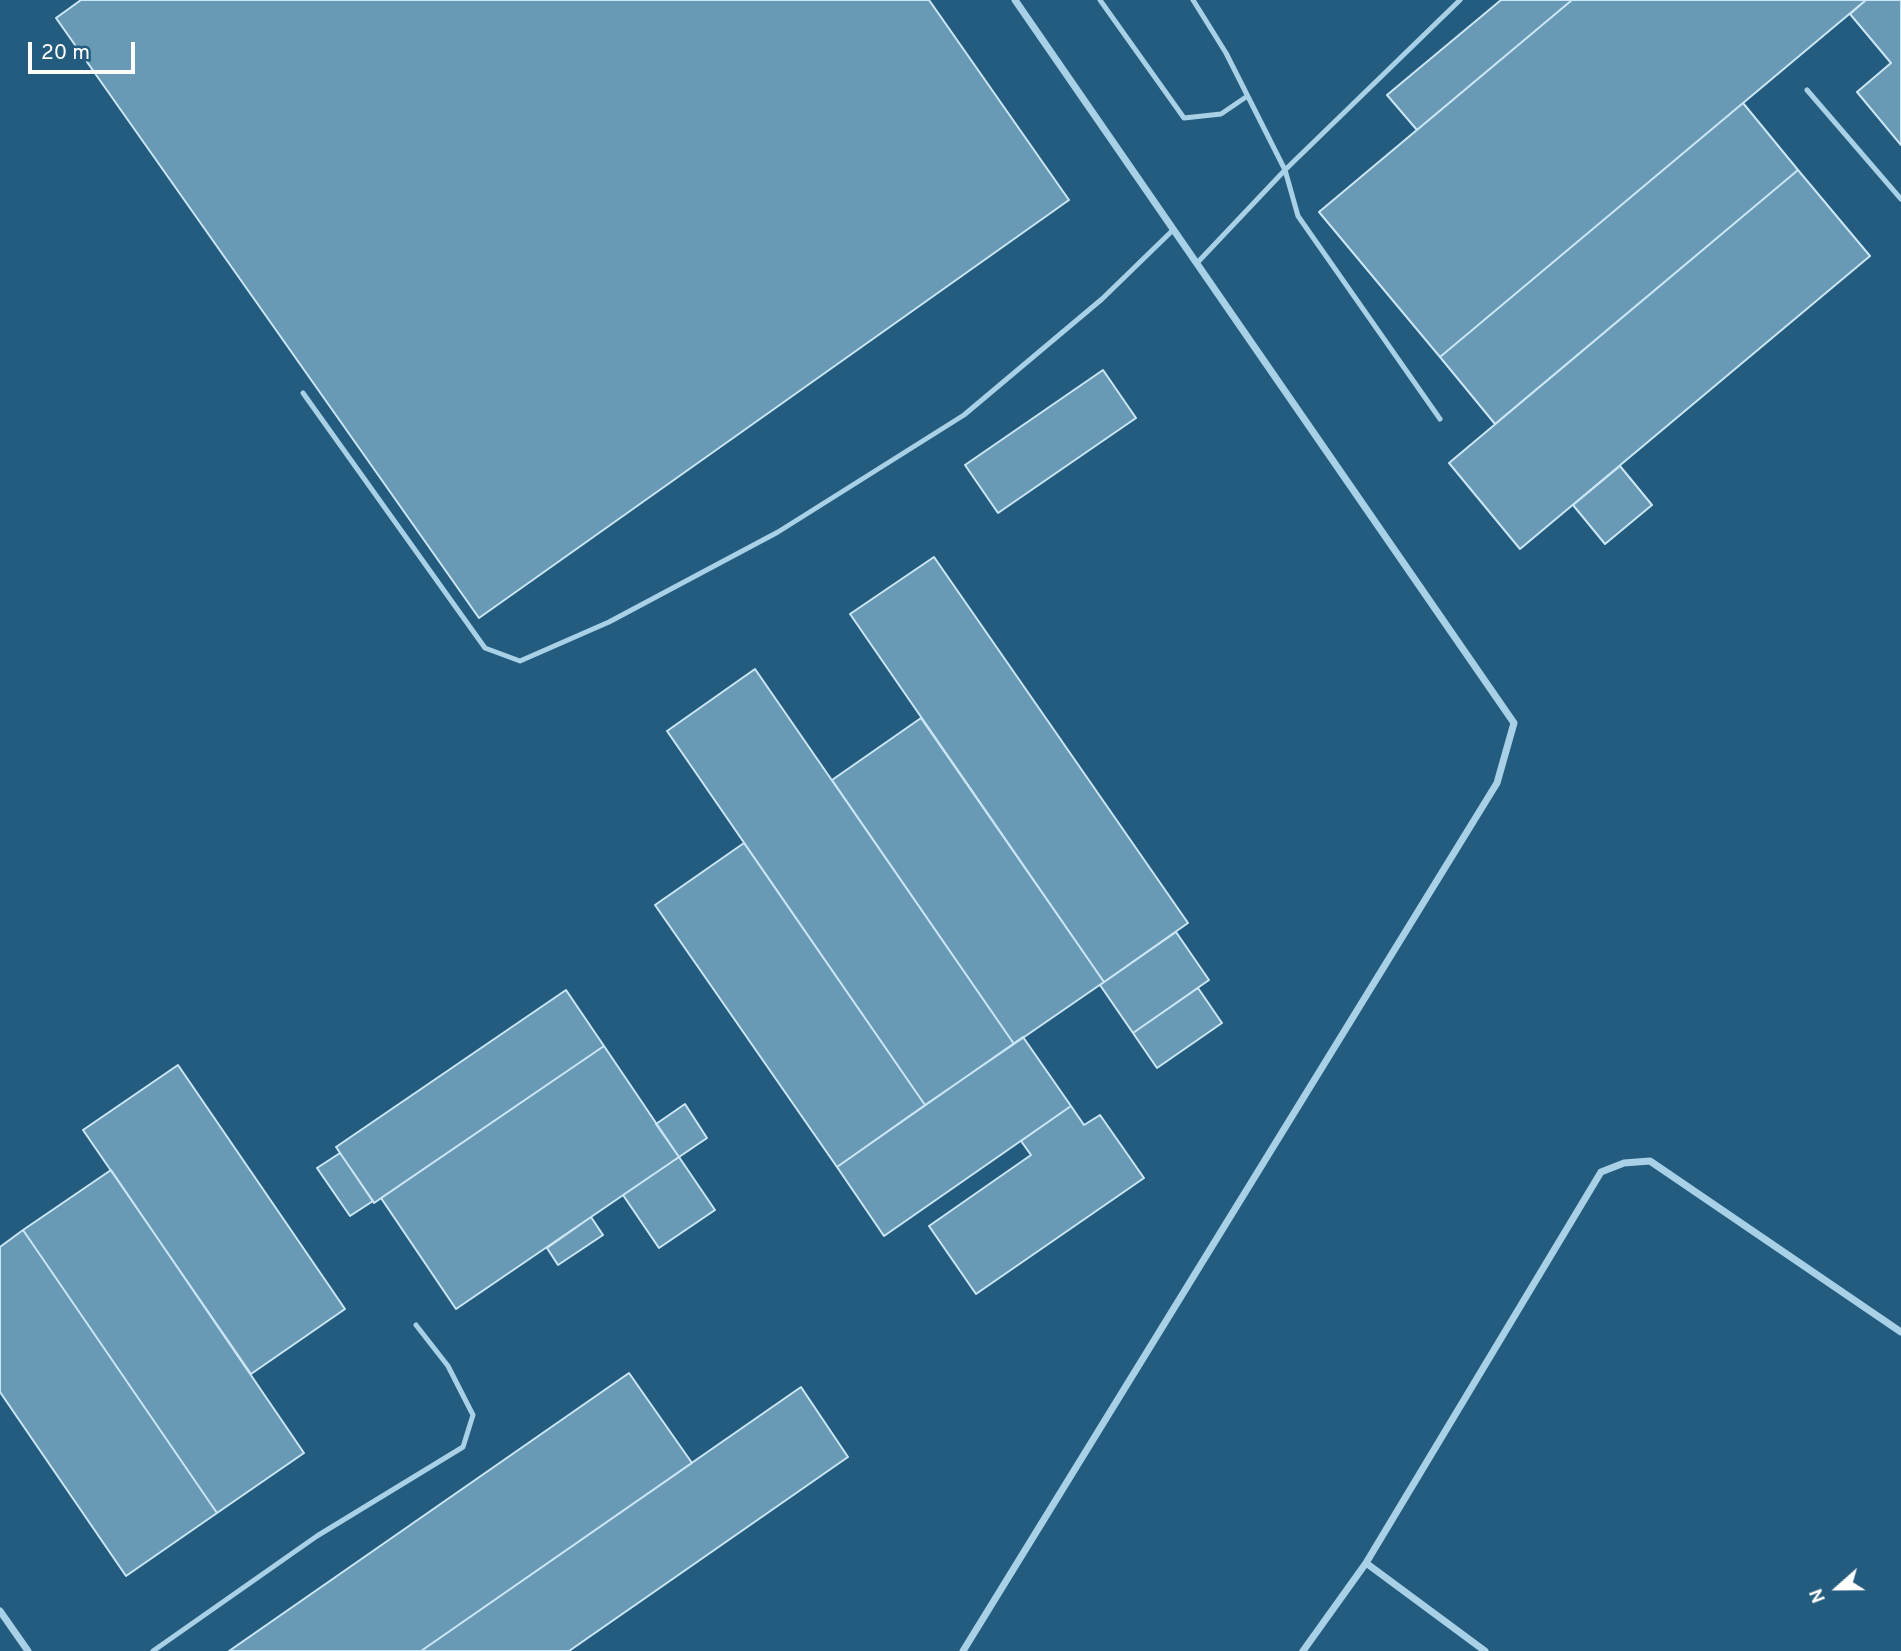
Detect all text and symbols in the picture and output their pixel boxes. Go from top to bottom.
scale bar [32,28,138,72]
text: 20 m [41,40,90,67]
north arrow [1803,1553,1873,1623]
text: N [1805,1585,1832,1606]

